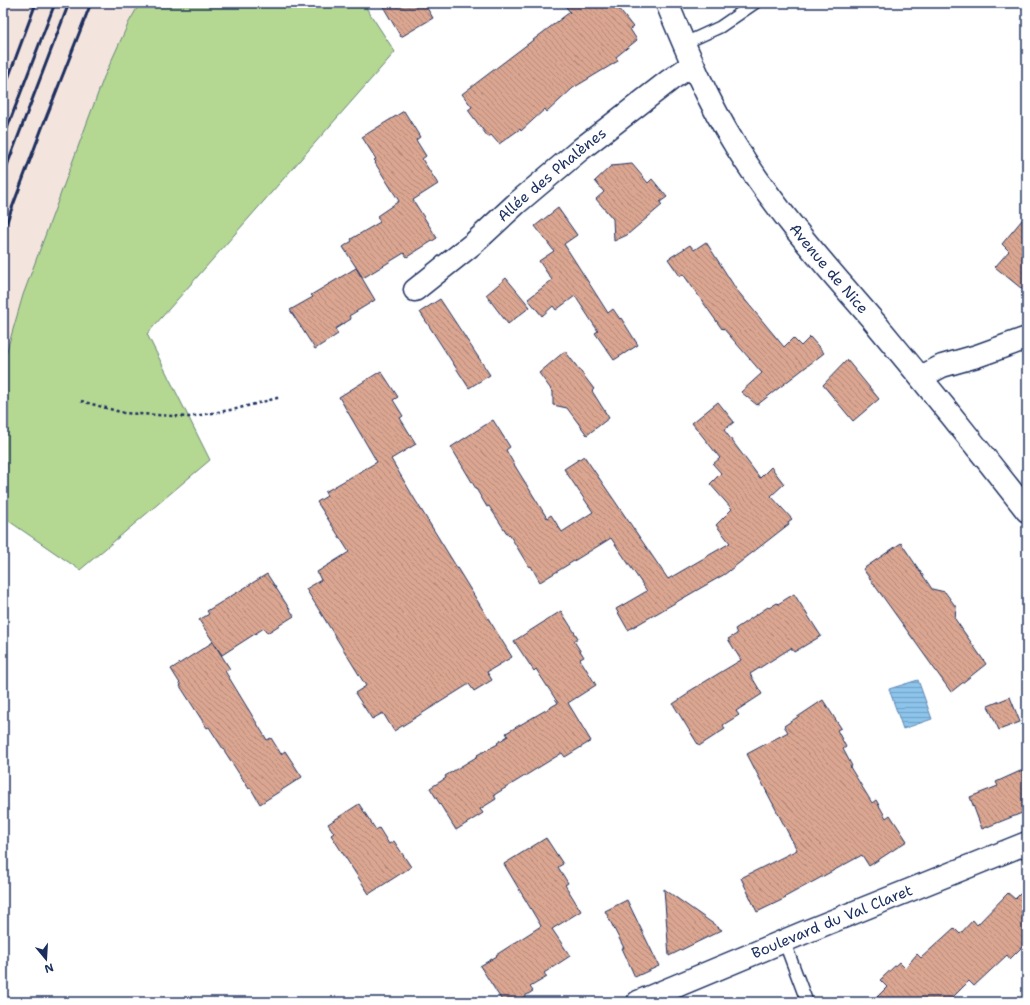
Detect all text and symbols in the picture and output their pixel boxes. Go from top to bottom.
street label: Allée des Phalènes [493,123,610,226]
street label: Avenue de Nice [785,219,873,318]
street label: Boulevard du Val Claret [749,880,915,963]
north arrow [26,939,66,979]
text: N [42,960,55,977]

